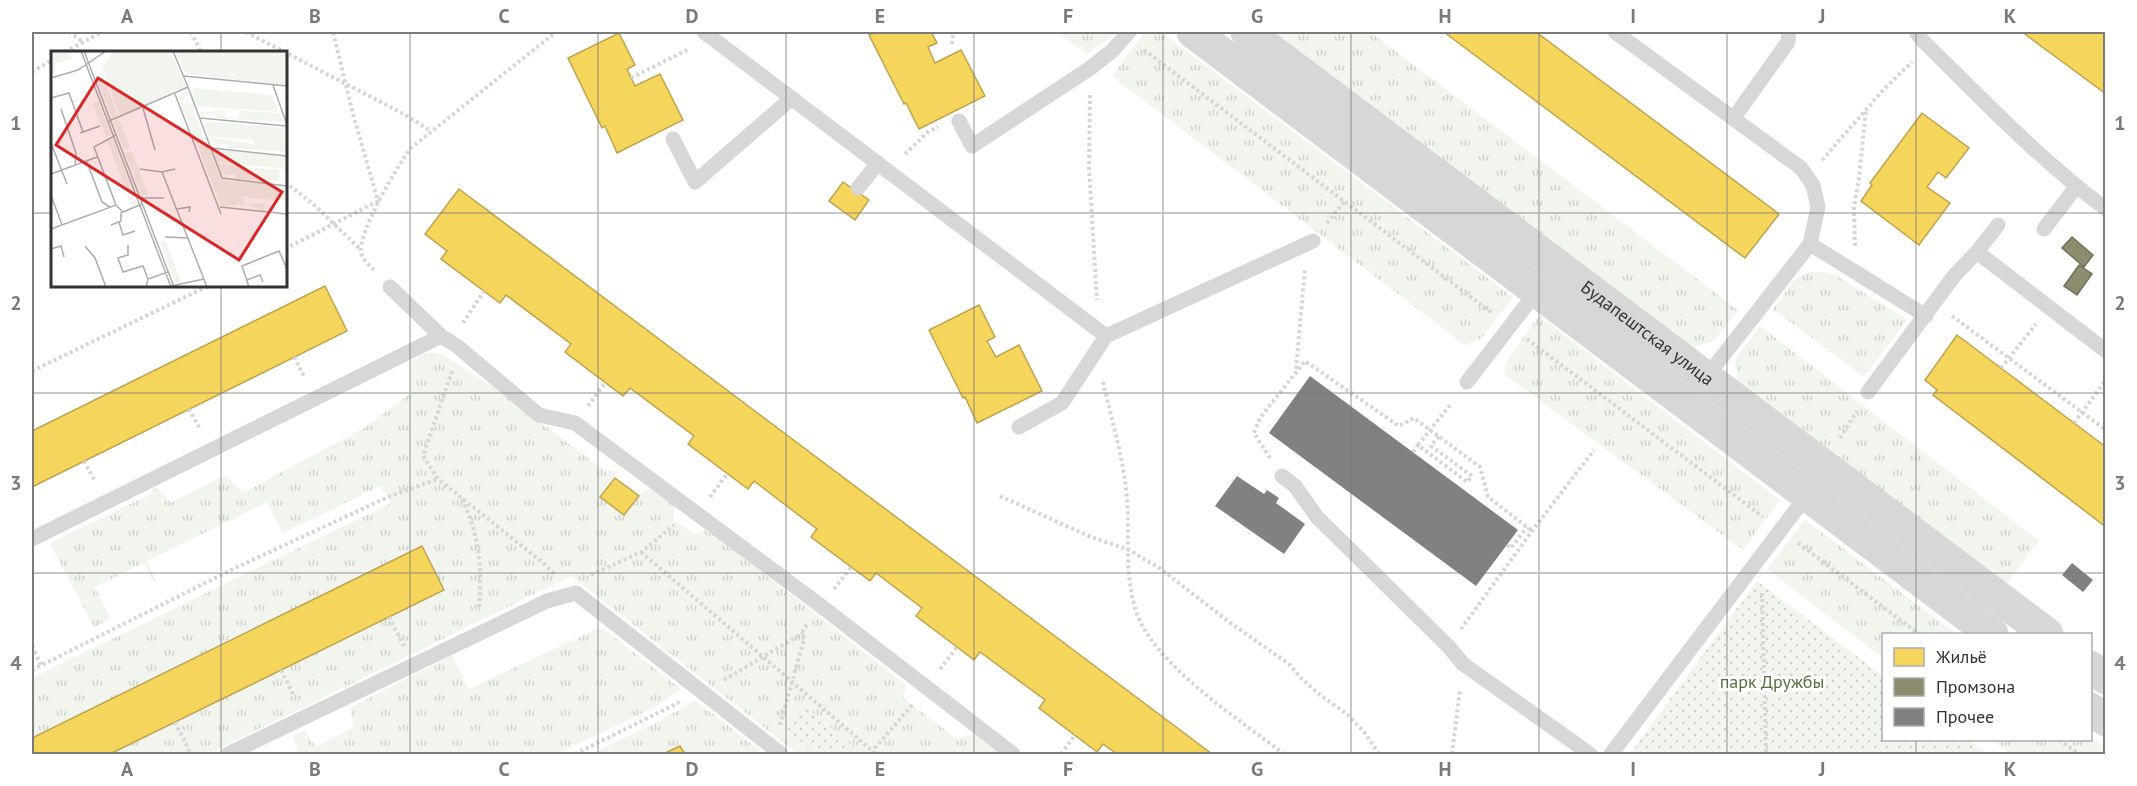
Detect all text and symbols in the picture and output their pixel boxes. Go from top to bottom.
text: A [121,3,134,29]
text: B [309,3,321,29]
text: C [498,3,510,29]
text: D [686,3,699,29]
text: E [875,3,885,29]
text: F [1063,3,1073,29]
text: G [1251,3,1263,29]
text: H [1438,3,1452,29]
text: I [1630,3,1636,29]
text: J [1818,3,1825,29]
text: K [2004,3,2017,29]
inset map [51,51,286,286]
text: 1 [10,110,22,136]
text: 1 [2114,110,2126,136]
street label: Будапештская улица [1577,275,1719,390]
text: 2 [10,290,22,316]
text: 2 [2114,290,2126,316]
text: 3 [10,470,22,496]
text: 3 [2114,470,2126,496]
legend [1882,633,2092,741]
text: Жильё [1935,645,1987,668]
text: 4 [10,650,22,676]
text: 4 [2114,650,2126,676]
park label: парк Дружбы [1720,670,1824,693]
text: Промзона [1936,675,2015,698]
text: Прочее [1936,705,1994,728]
text: A [121,756,134,782]
text: B [309,756,321,782]
text: C [498,756,510,782]
text: D [686,756,699,782]
text: E [875,756,885,782]
text: F [1063,756,1073,782]
text: G [1251,756,1263,782]
text: H [1438,756,1452,782]
text: I [1630,756,1636,782]
text: J [1818,756,1825,782]
text: K [2004,756,2017,782]

